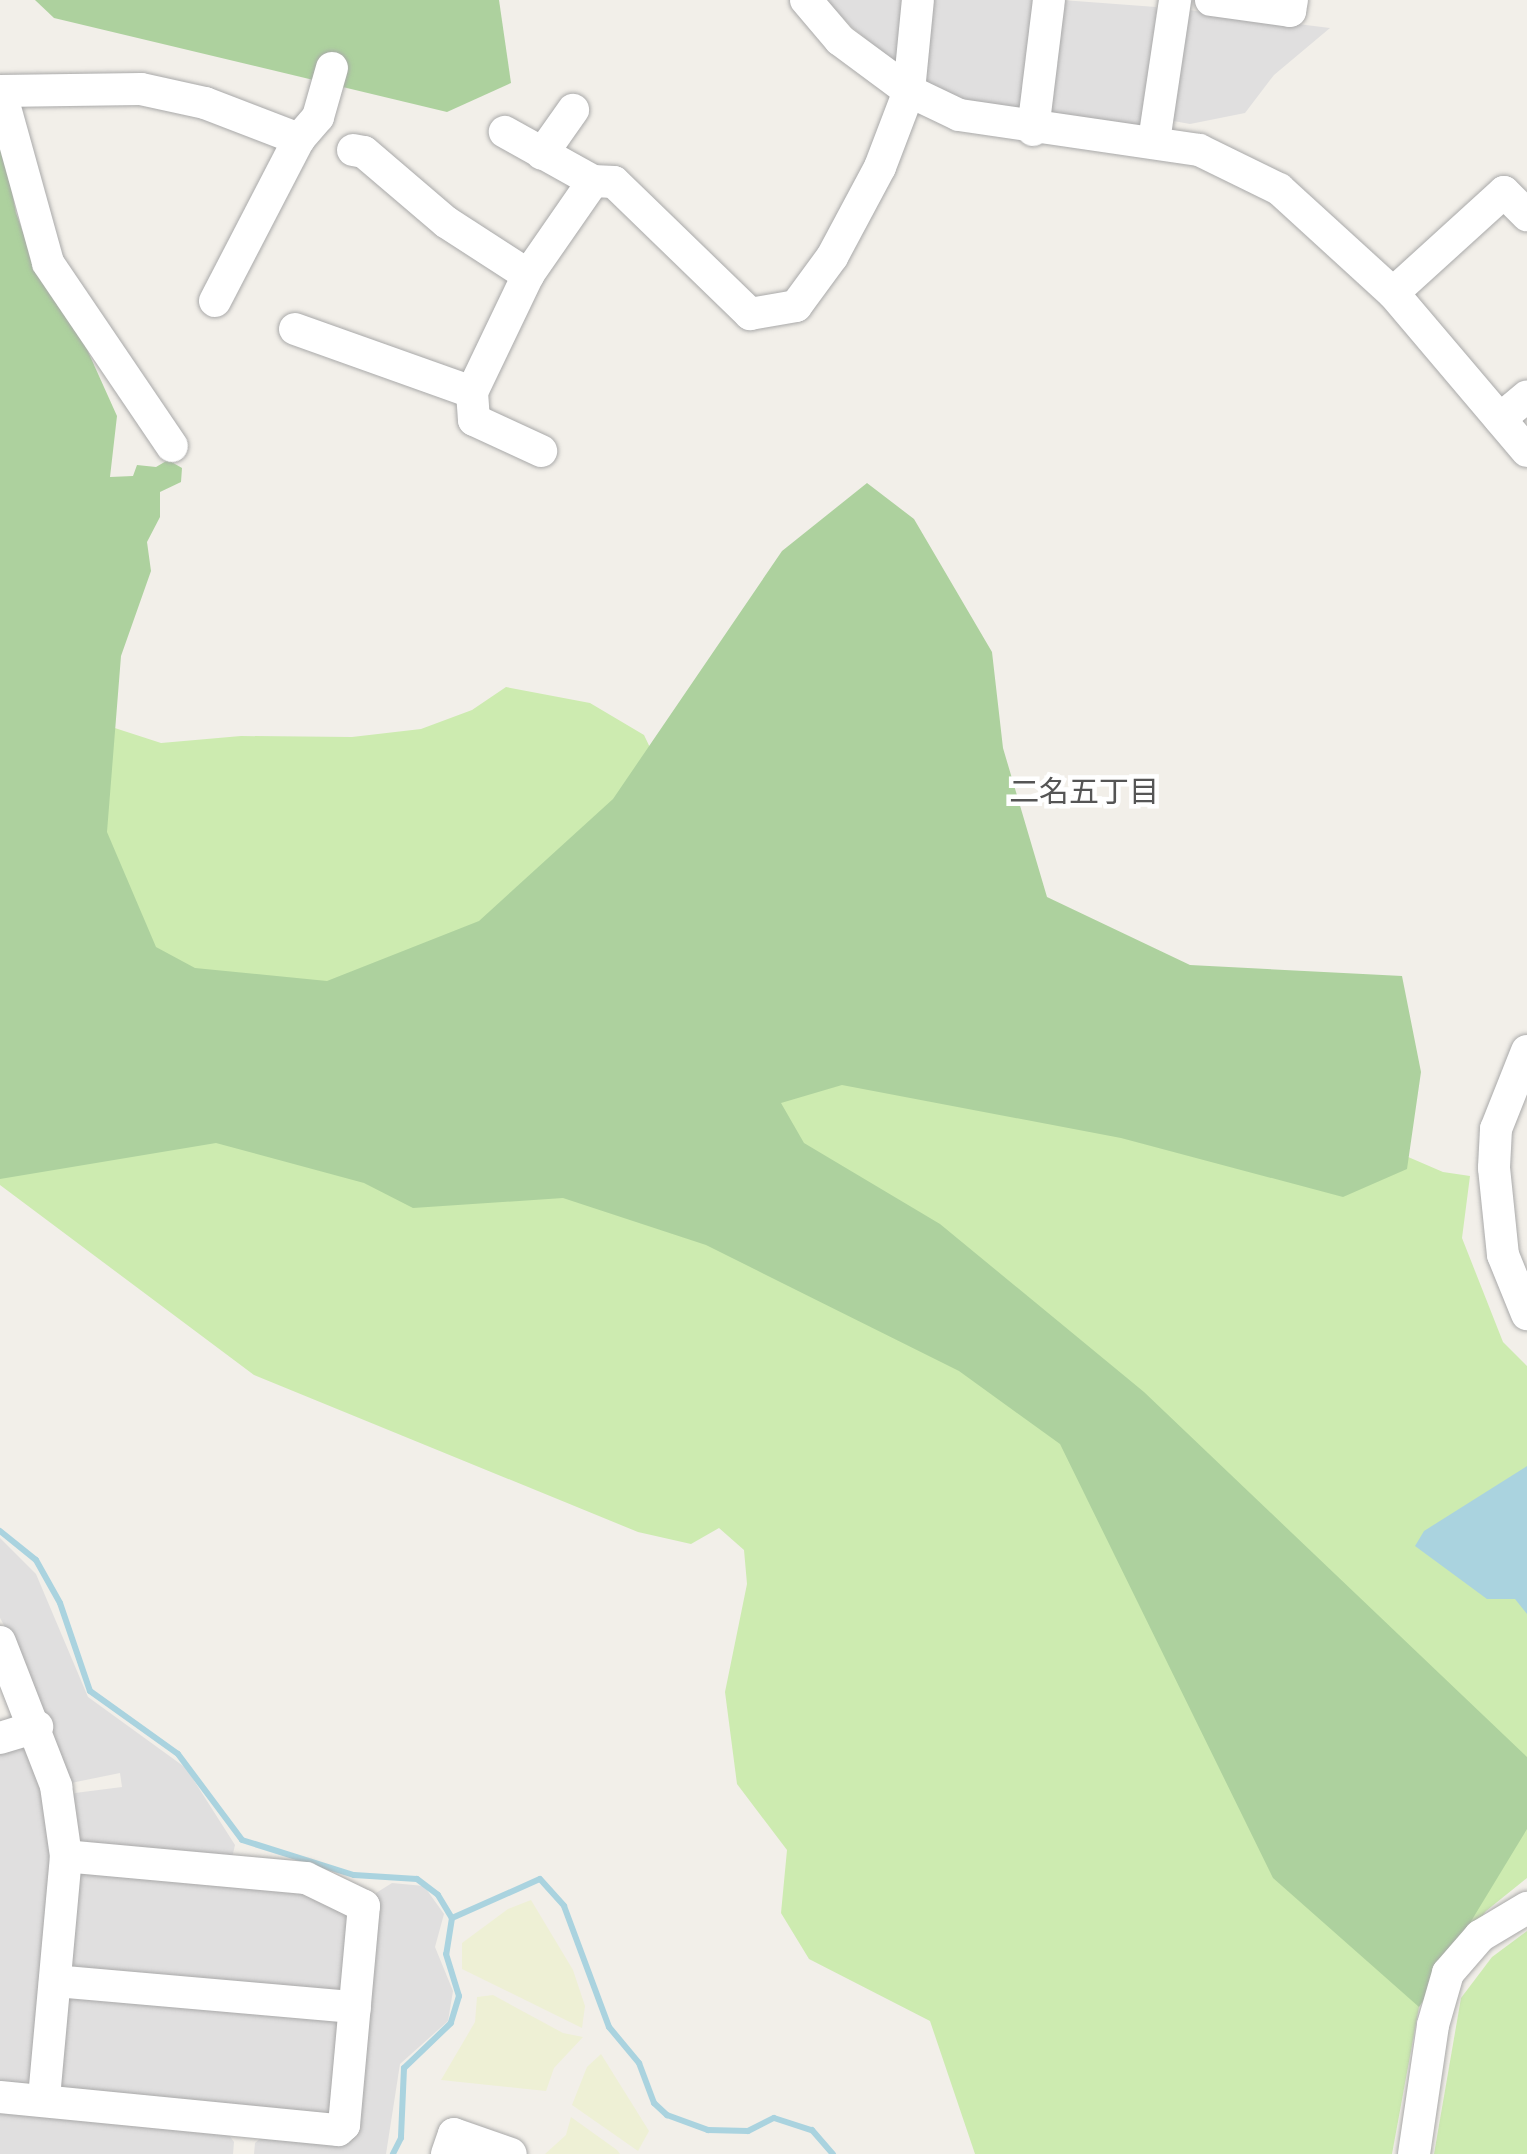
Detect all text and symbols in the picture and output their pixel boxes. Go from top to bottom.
district label: 二名五丁目 [1009,773,1159,809]

